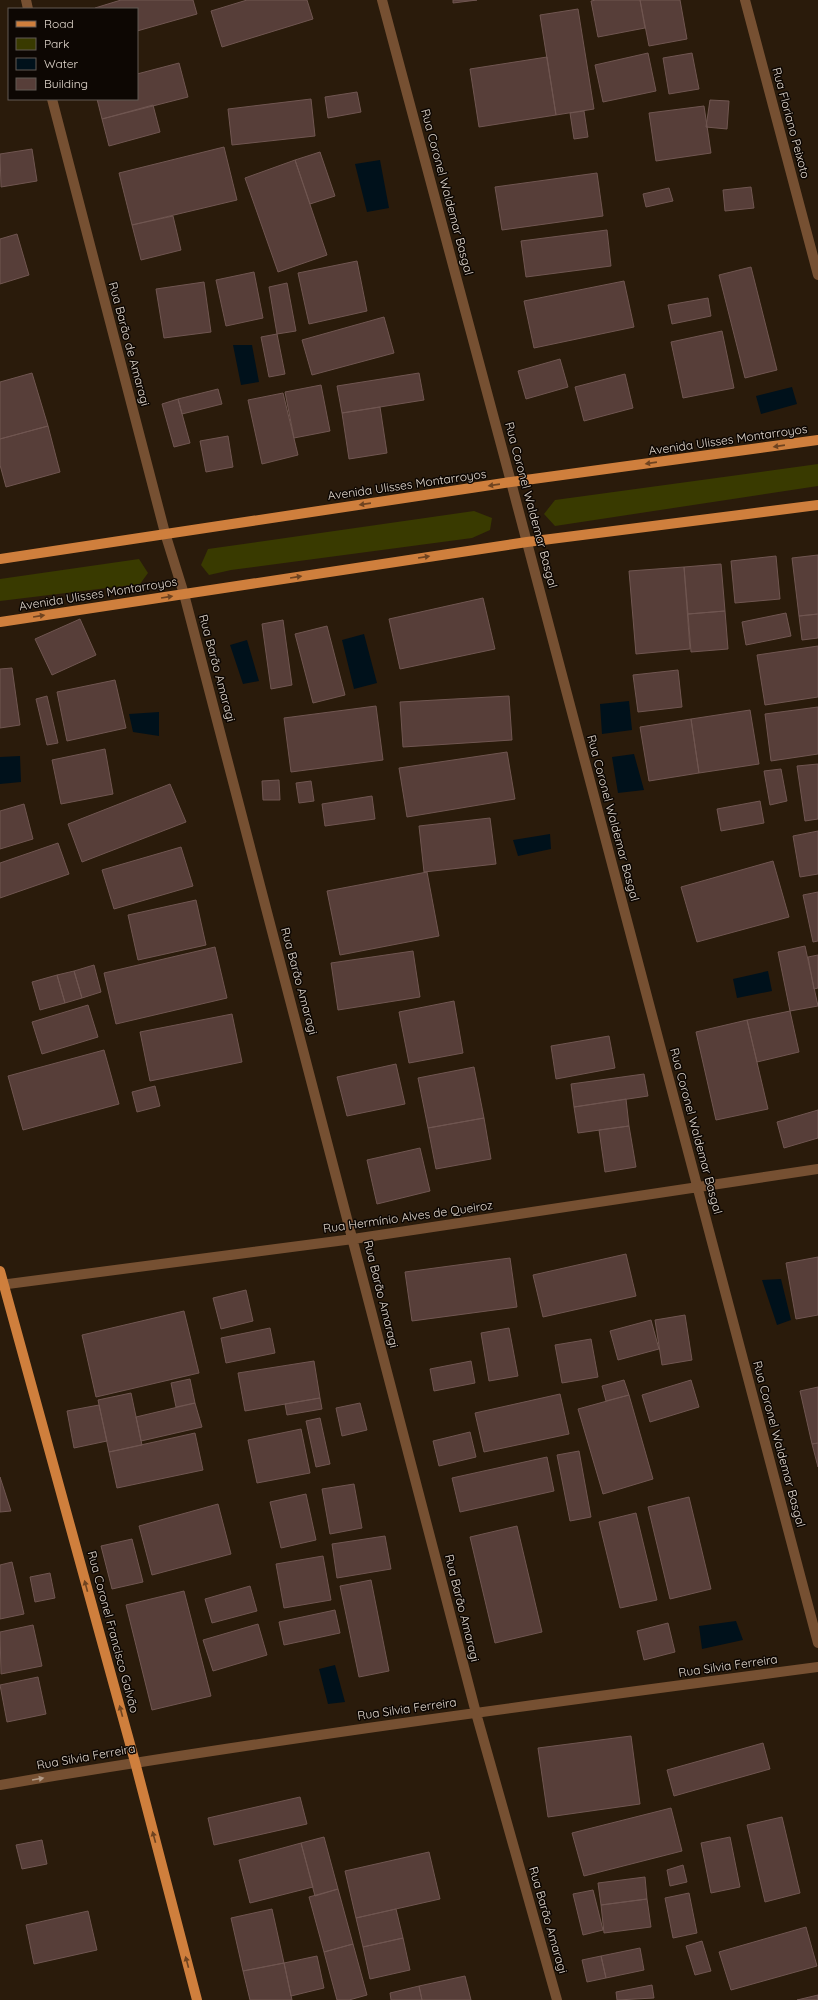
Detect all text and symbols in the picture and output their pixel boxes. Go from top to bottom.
legend [8,8,138,100]
text: Road [44,16,74,31]
text: Park [44,36,69,51]
text: Water [44,56,79,71]
street label: Rua Floriano Peixoto [769,66,814,180]
text: Building [44,76,88,91]
street label: Rua Coronel Waldemar Basgal [418,107,477,277]
street label: Rua Barão de Amaragi [106,280,153,408]
street label: Rua Coronel Waldemar Basgal [502,420,561,590]
street label: Avenida Ulisses Montarroyos [648,421,809,458]
one-way arrow [773,443,785,449]
one-way arrow [644,460,657,466]
street label: Avenida Ulisses Montarroyos [327,466,488,503]
one-way arrow [488,482,500,488]
one-way arrow [359,501,371,507]
one-way arrow [418,554,430,560]
street label: Avenida Ulisses Montarroyos [18,574,178,613]
one-way arrow [290,574,302,580]
one-way arrow [161,594,173,600]
one-way arrow [32,613,45,619]
street label: Rua Barão Amaragi [196,613,239,723]
street label: Rua Coronel Waldemar Basgal [584,733,643,903]
street label: Rua Barão Amaragi [278,926,321,1036]
street label: Rua Coronel Waldemar Basgal [667,1046,726,1216]
street label: Rua Hermínio Alves de Queiroz [322,1197,494,1236]
street label: Rua Barão Amaragi [361,1238,402,1349]
street label: Rua Coronel Waldemar Basgal [750,1359,809,1529]
street label: Rua Coronel Francisco Galvão [85,1549,142,1715]
street label: Rua Barão Amaragi [442,1552,483,1663]
one-way arrow [83,1579,89,1592]
street label: Rua Silvia Ferreira [677,1651,778,1680]
street label: Rua Silvia Ferreira [356,1694,457,1723]
one-way arrow [118,1705,124,1717]
street label: Rua Silvia Ferreira [35,1740,136,1773]
one-way arrow [32,1775,45,1781]
one-way arrow [151,1830,157,1843]
street label: Rua Barão Amaragi [526,1865,571,1975]
one-way arrow [184,1956,190,1968]

